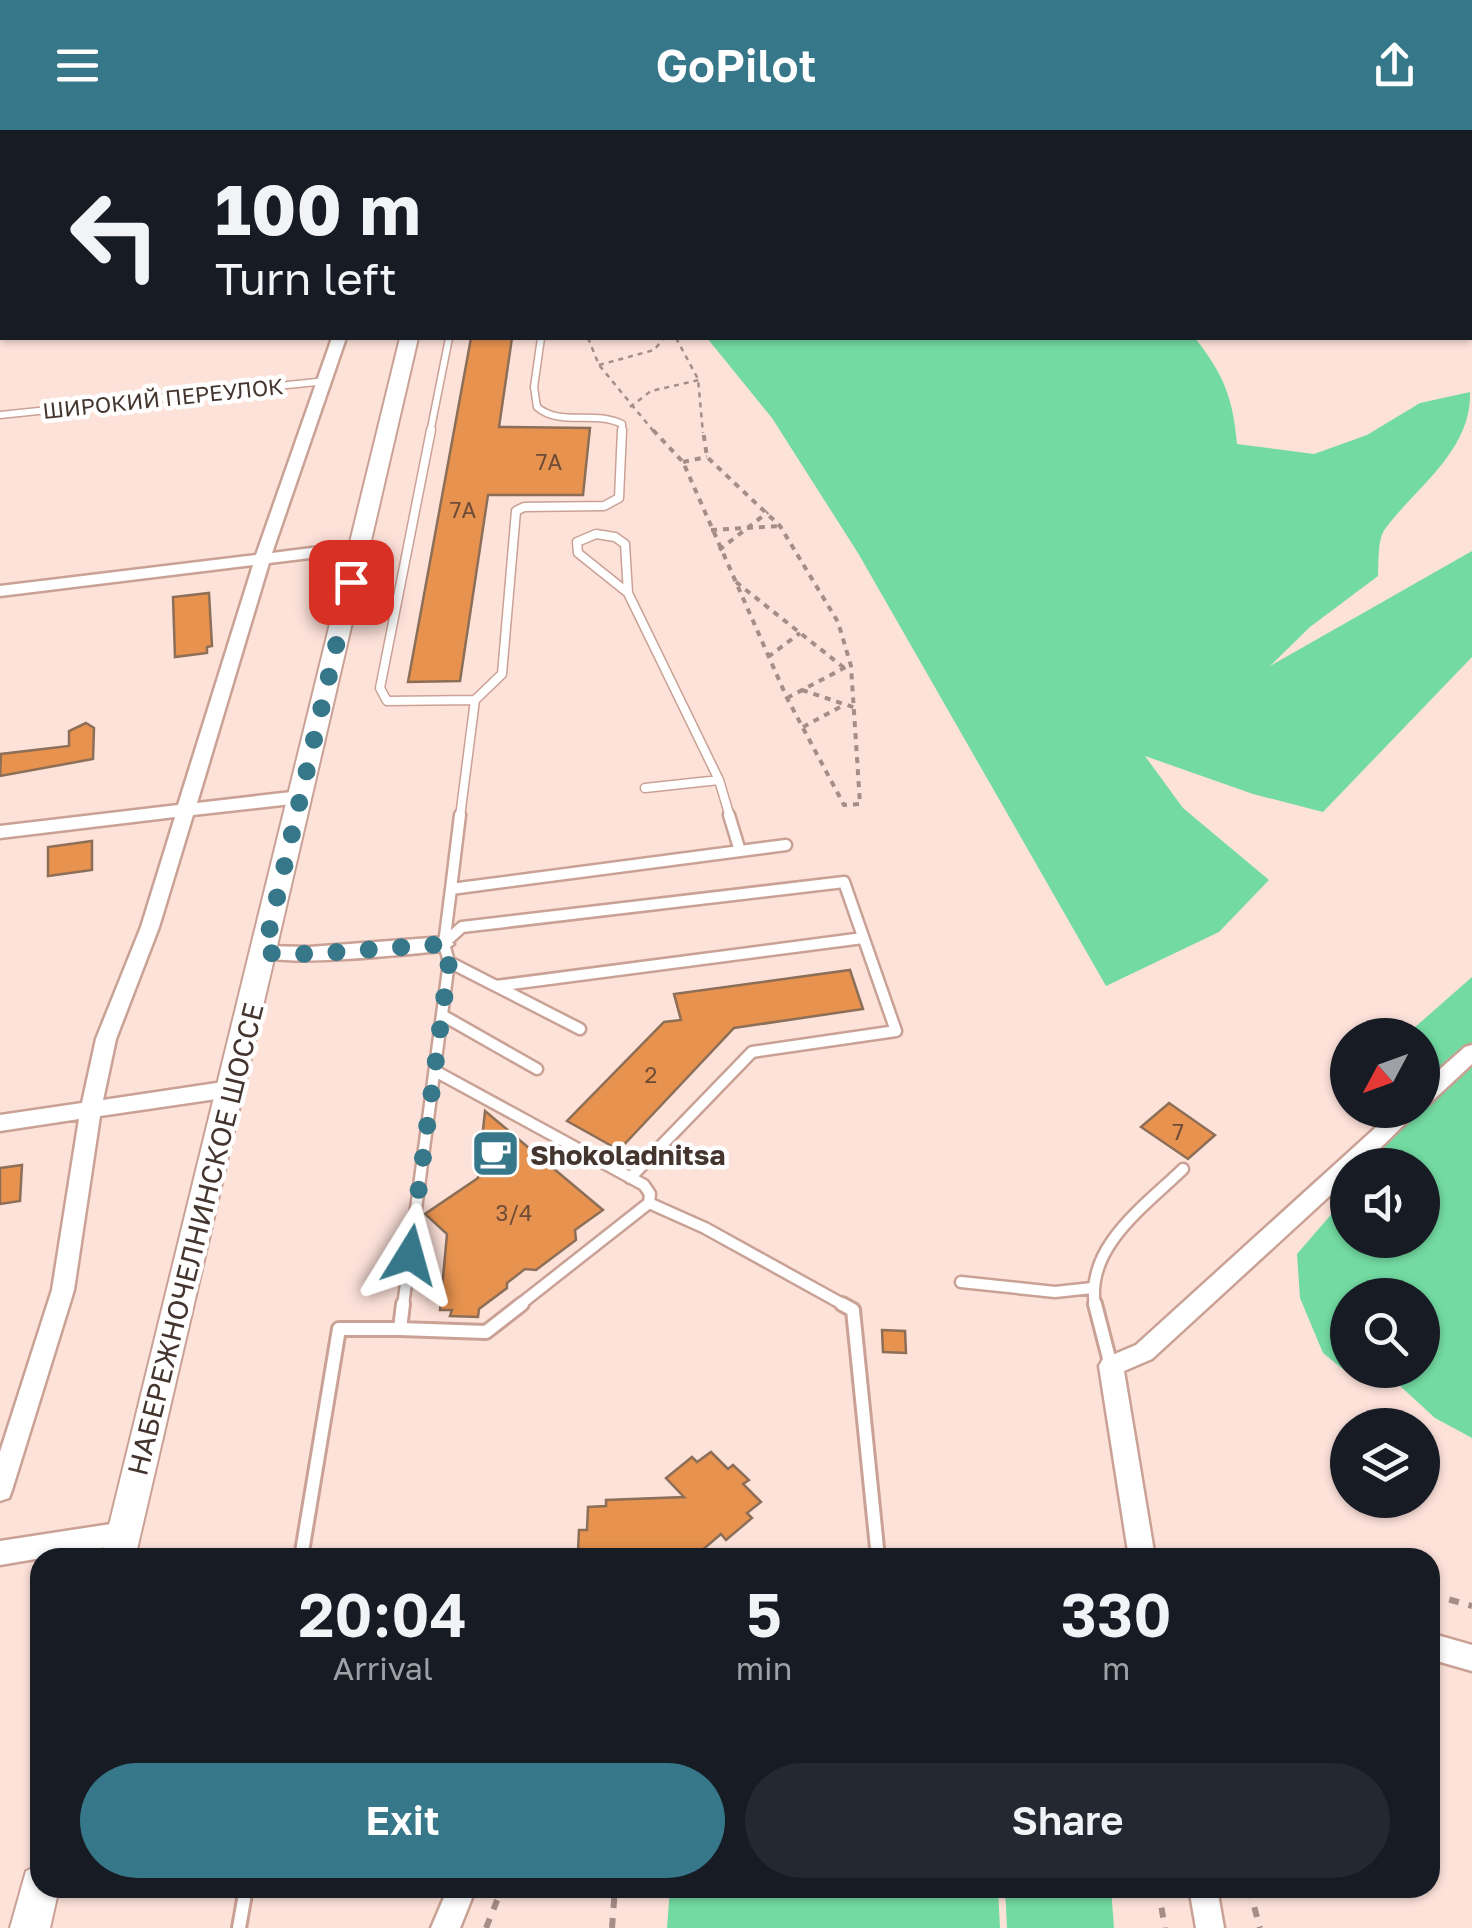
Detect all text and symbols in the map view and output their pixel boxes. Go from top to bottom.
icon: menu [50,38,105,93]
text: GoPilot [655,38,817,92]
icon: share [1367,38,1422,93]
text: 100 m [215,166,421,250]
icon: left [50,170,180,300]
text: Turn left [215,251,397,305]
street label: ШИРОКИЙ ПЕРЕУЛОК [41,372,285,424]
house number: 7А [536,448,562,475]
house number: 7А [450,496,476,523]
pin [309,540,394,625]
icon: arrive [324,555,379,610]
street label: НАБЕРЕЖНОЧЕЛНИНСКОЕ ШОССЕ [120,999,270,1479]
north arrow [1330,1018,1440,1128]
map controls [1330,1018,1440,1518]
house number: 2 [645,1061,657,1088]
house number: 7 [1172,1118,1184,1145]
cafe icon: Shokoladnitsa [469,1128,521,1180]
place label: Shokoladnitsa [530,1138,726,1171]
button: sound [1330,1148,1440,1258]
house number: 3/4 [496,1199,532,1226]
position arrow [358,1203,462,1307]
button: search [1330,1278,1440,1388]
button: layers [1330,1408,1440,1518]
text: 20:04 [298,1578,467,1650]
text: 5 [746,1578,782,1650]
text: 330 [1061,1578,1172,1650]
text: Arrival [333,1649,433,1687]
text: min [736,1649,792,1687]
text: m [1102,1649,1130,1687]
button: Exit [80,1763,725,1878]
button: Share [745,1763,1390,1878]

